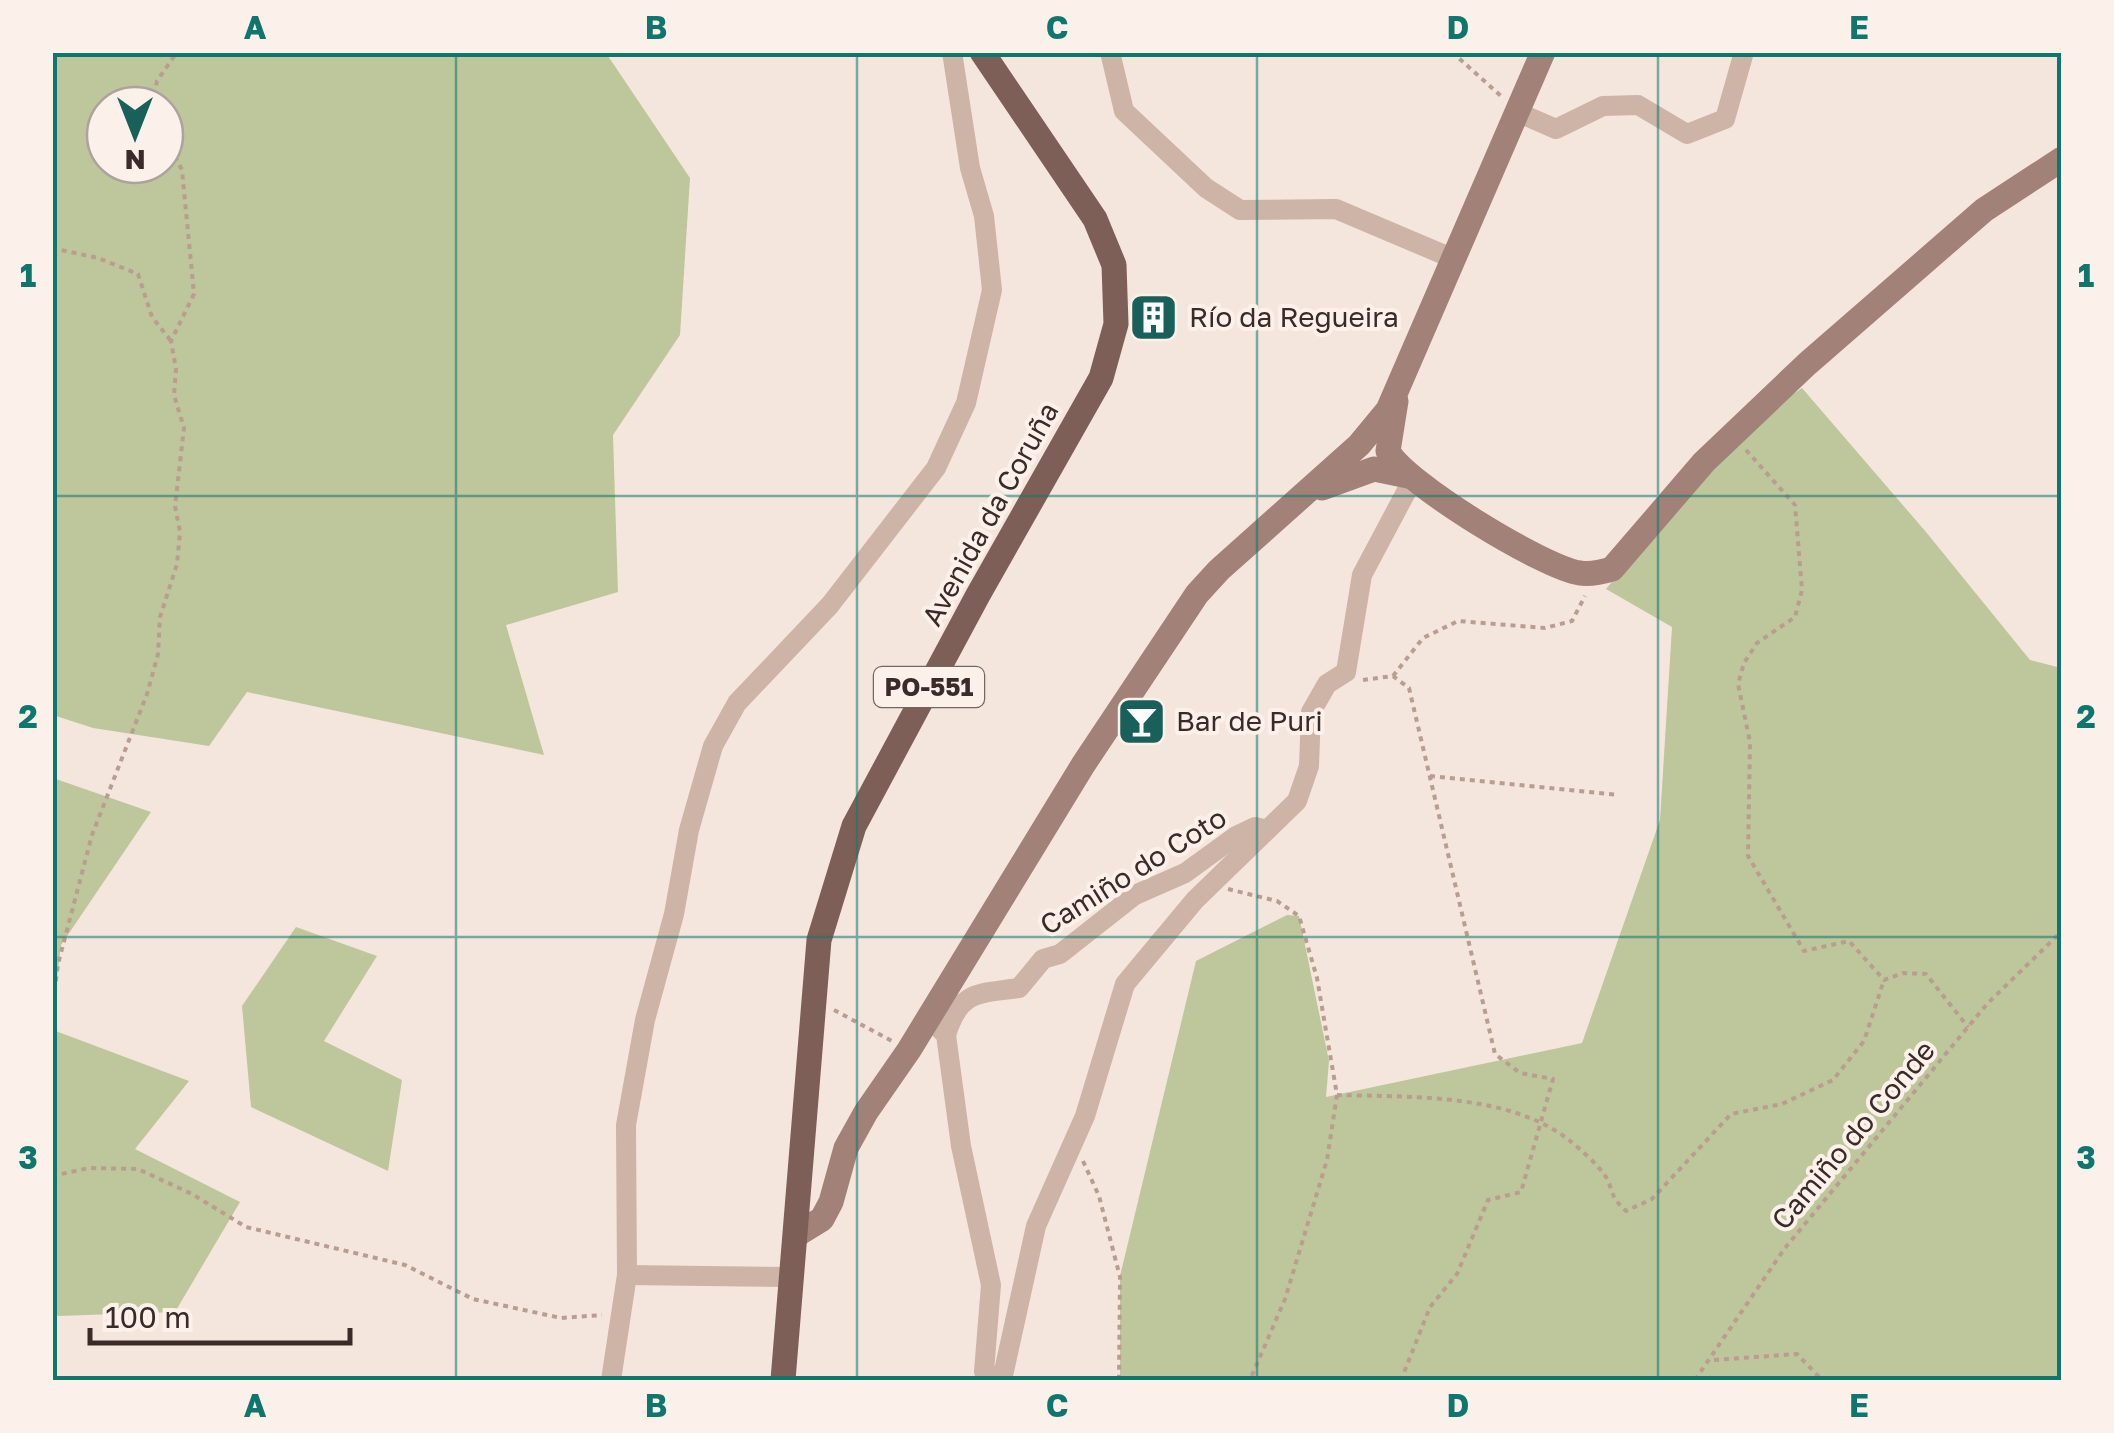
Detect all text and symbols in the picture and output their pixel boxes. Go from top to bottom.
text: A [244,8,267,46]
text: B [645,8,667,46]
text: C [1046,8,1068,46]
text: D [1447,8,1469,46]
text: E [1849,8,1869,46]
north arrow [85,85,185,185]
text: N [124,144,146,177]
text: 1 [20,256,36,294]
text: 1 [2078,256,2094,294]
building icon: Río da Regueira [1128,291,1180,343]
place label: Río da Regueira [1189,300,1399,333]
street label: Avenida da Coruña [915,396,1065,631]
road number: PO-551 [874,667,984,707]
bar icon: Bar de Puri [1115,695,1167,747]
text: 2 [18,697,38,735]
text: 2 [2076,697,2096,735]
place label: Bar de Puri [1176,704,1323,737]
street label: Camiño do Coto [1034,800,1232,941]
street label: Camiño do Conde [1764,1034,1941,1236]
text: 3 [18,1138,38,1176]
text: 3 [2076,1138,2096,1176]
scale bar [90,1283,350,1345]
text: 100 m [105,1299,191,1335]
text: A [244,1386,267,1424]
text: B [645,1386,667,1424]
text: C [1046,1386,1068,1424]
text: D [1447,1386,1469,1424]
text: E [1849,1386,1869,1424]

